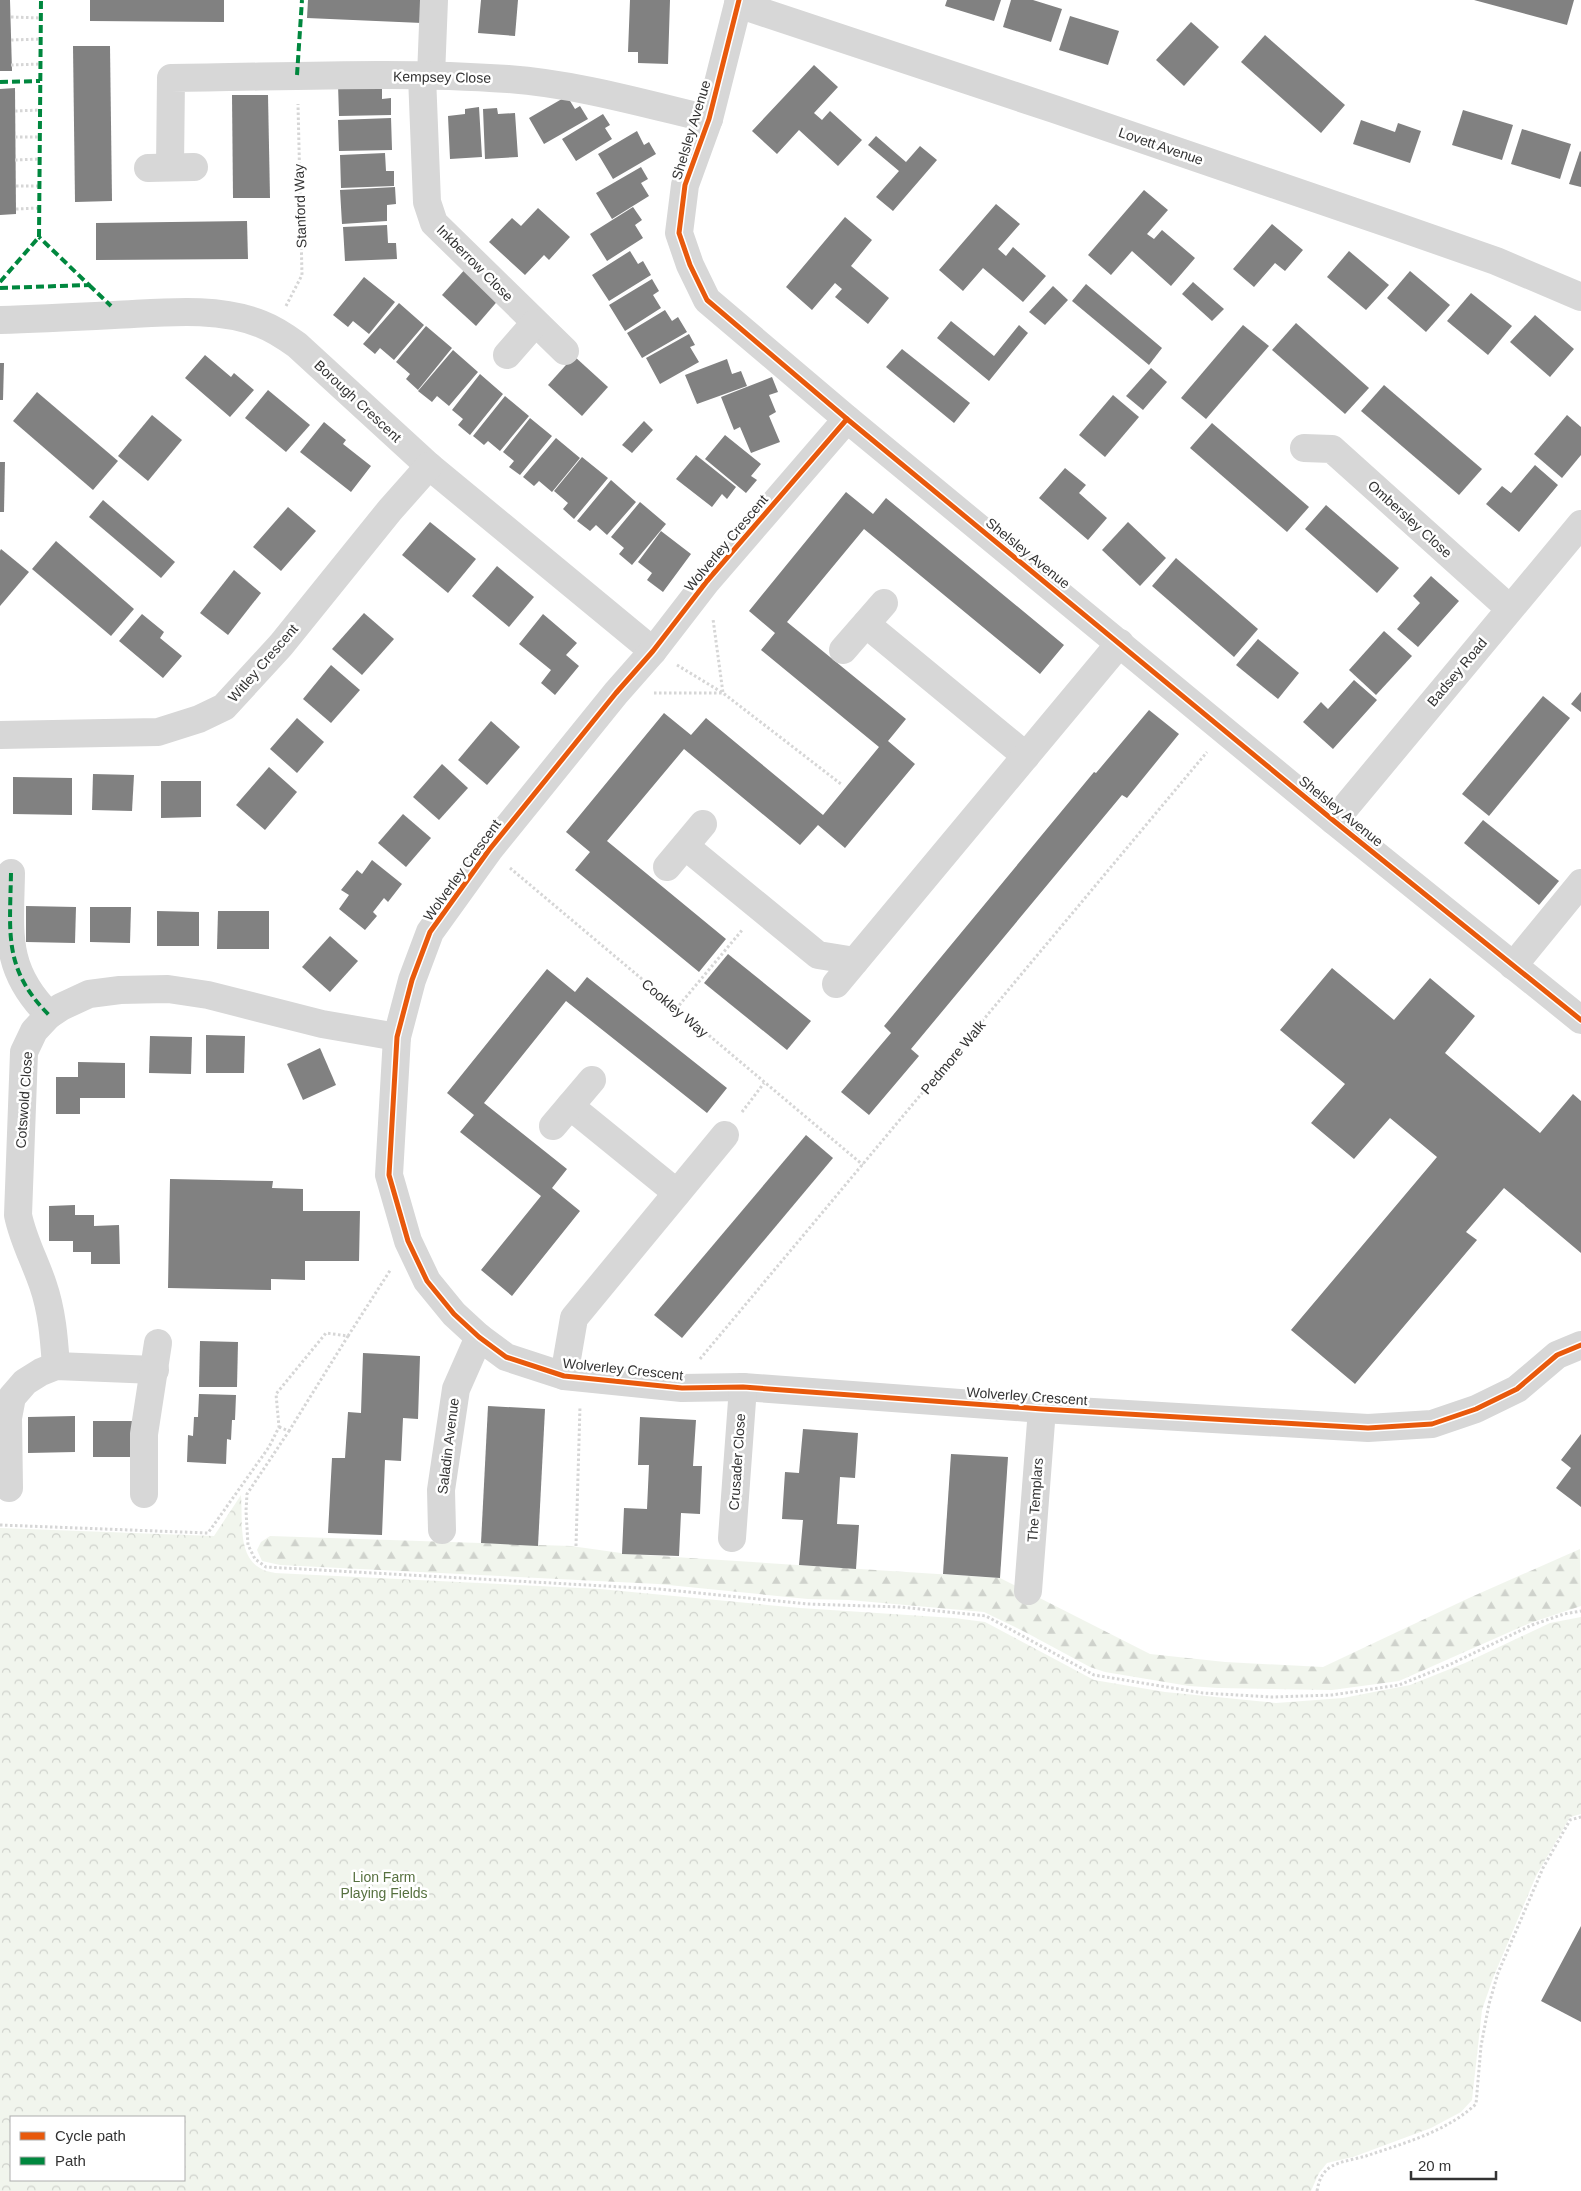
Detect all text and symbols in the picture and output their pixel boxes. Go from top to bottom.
street label: Kempsey Close [393,68,491,86]
street label: Shelsley Avenue [668,78,714,182]
street label: Lovett Avenue [1117,124,1206,168]
street label: Stanford Way [291,164,309,248]
street label: Inkberrow Close [434,222,517,305]
street label: Borough Crescent [311,357,405,445]
street label: Ombersley Close [1365,477,1455,561]
street label: Wolverley Crescent [681,491,771,595]
street label: Shelsley Avenue [983,514,1073,592]
street label: Witley Crescent [225,621,301,705]
street label: Badsey Road [1424,635,1490,709]
street label: Shelsley Avenue [1296,772,1386,850]
street label: Wolverley Crescent [420,816,504,924]
street label: Cookley Way [638,976,712,1040]
street label: Pedmore Walk [918,1016,989,1097]
street label: Cotswold Close [13,1051,35,1149]
street label: Wolverley Crescent [562,1355,684,1383]
street label: Wolverley Crescent [966,1384,1088,1408]
street label: Saladin Avenue [434,1397,462,1495]
street label: Crusader Close [726,1413,748,1511]
street label: The Templars [1024,1457,1046,1543]
park label: Lion Farm Playing Fields [340,1869,428,1901]
legend [10,2116,185,2181]
text: Cycle path [55,2127,126,2144]
scale bar [1411,2148,1496,2180]
text: Path [55,2152,86,2169]
text: 20 m [1418,2157,1451,2174]

